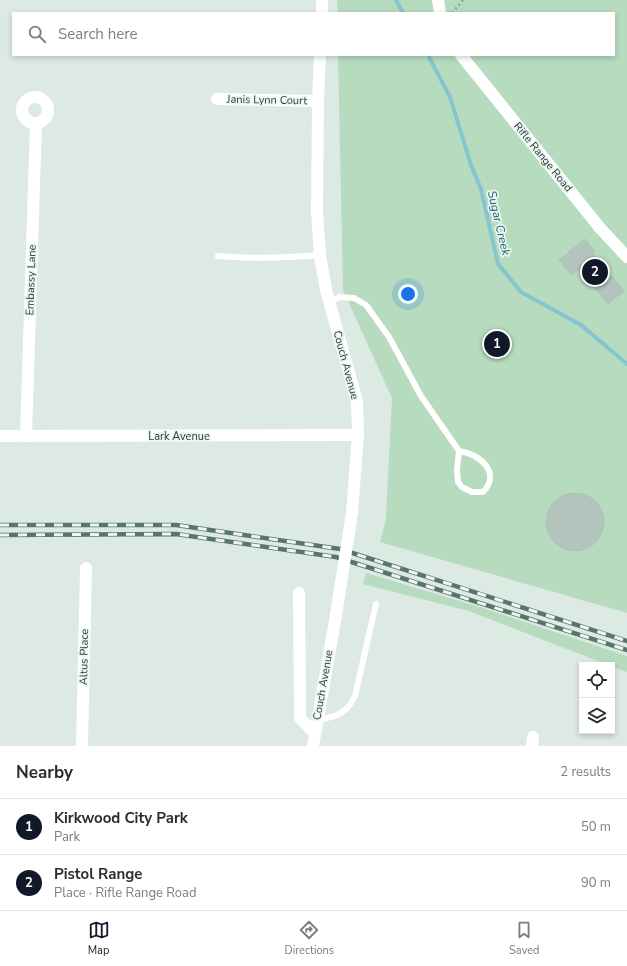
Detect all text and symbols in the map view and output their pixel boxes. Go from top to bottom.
search box [12,12,615,56]
icon: search [26,23,48,45]
text: Search here [58,24,138,44]
street label: Janis Lynn Court [226,92,307,108]
street label: Rifle Range Road [510,119,576,195]
water label: Sugar Creek [484,189,514,258]
street label: Embassy Lane [22,244,40,316]
pin: 2 [582,257,608,287]
your location [398,284,418,304]
street label: Couch Avenue [330,329,362,401]
pin: 1 [484,329,510,359]
street label: Lark Avenue [148,429,210,444]
street label: Altus Place [76,629,92,685]
street label: Couch Avenue [309,649,337,721]
map controls [579,662,615,734]
button: locate [579,662,615,698]
button: layers [579,698,615,734]
text: Nearby [16,761,73,784]
text: 2 results [560,763,611,781]
text: Kirkwood City Park [54,808,188,828]
text: 1 [25,818,33,836]
text: 50 m [581,818,611,836]
text: Park [54,828,80,846]
text: Pistol Range [54,864,142,884]
text: 2 [25,874,33,892]
text: 90 m [581,874,611,892]
text: Place · Rifle Range Road [54,884,197,902]
tab: Map [88,919,110,958]
tab: Directions [285,919,334,958]
tab: Saved [509,919,539,958]

